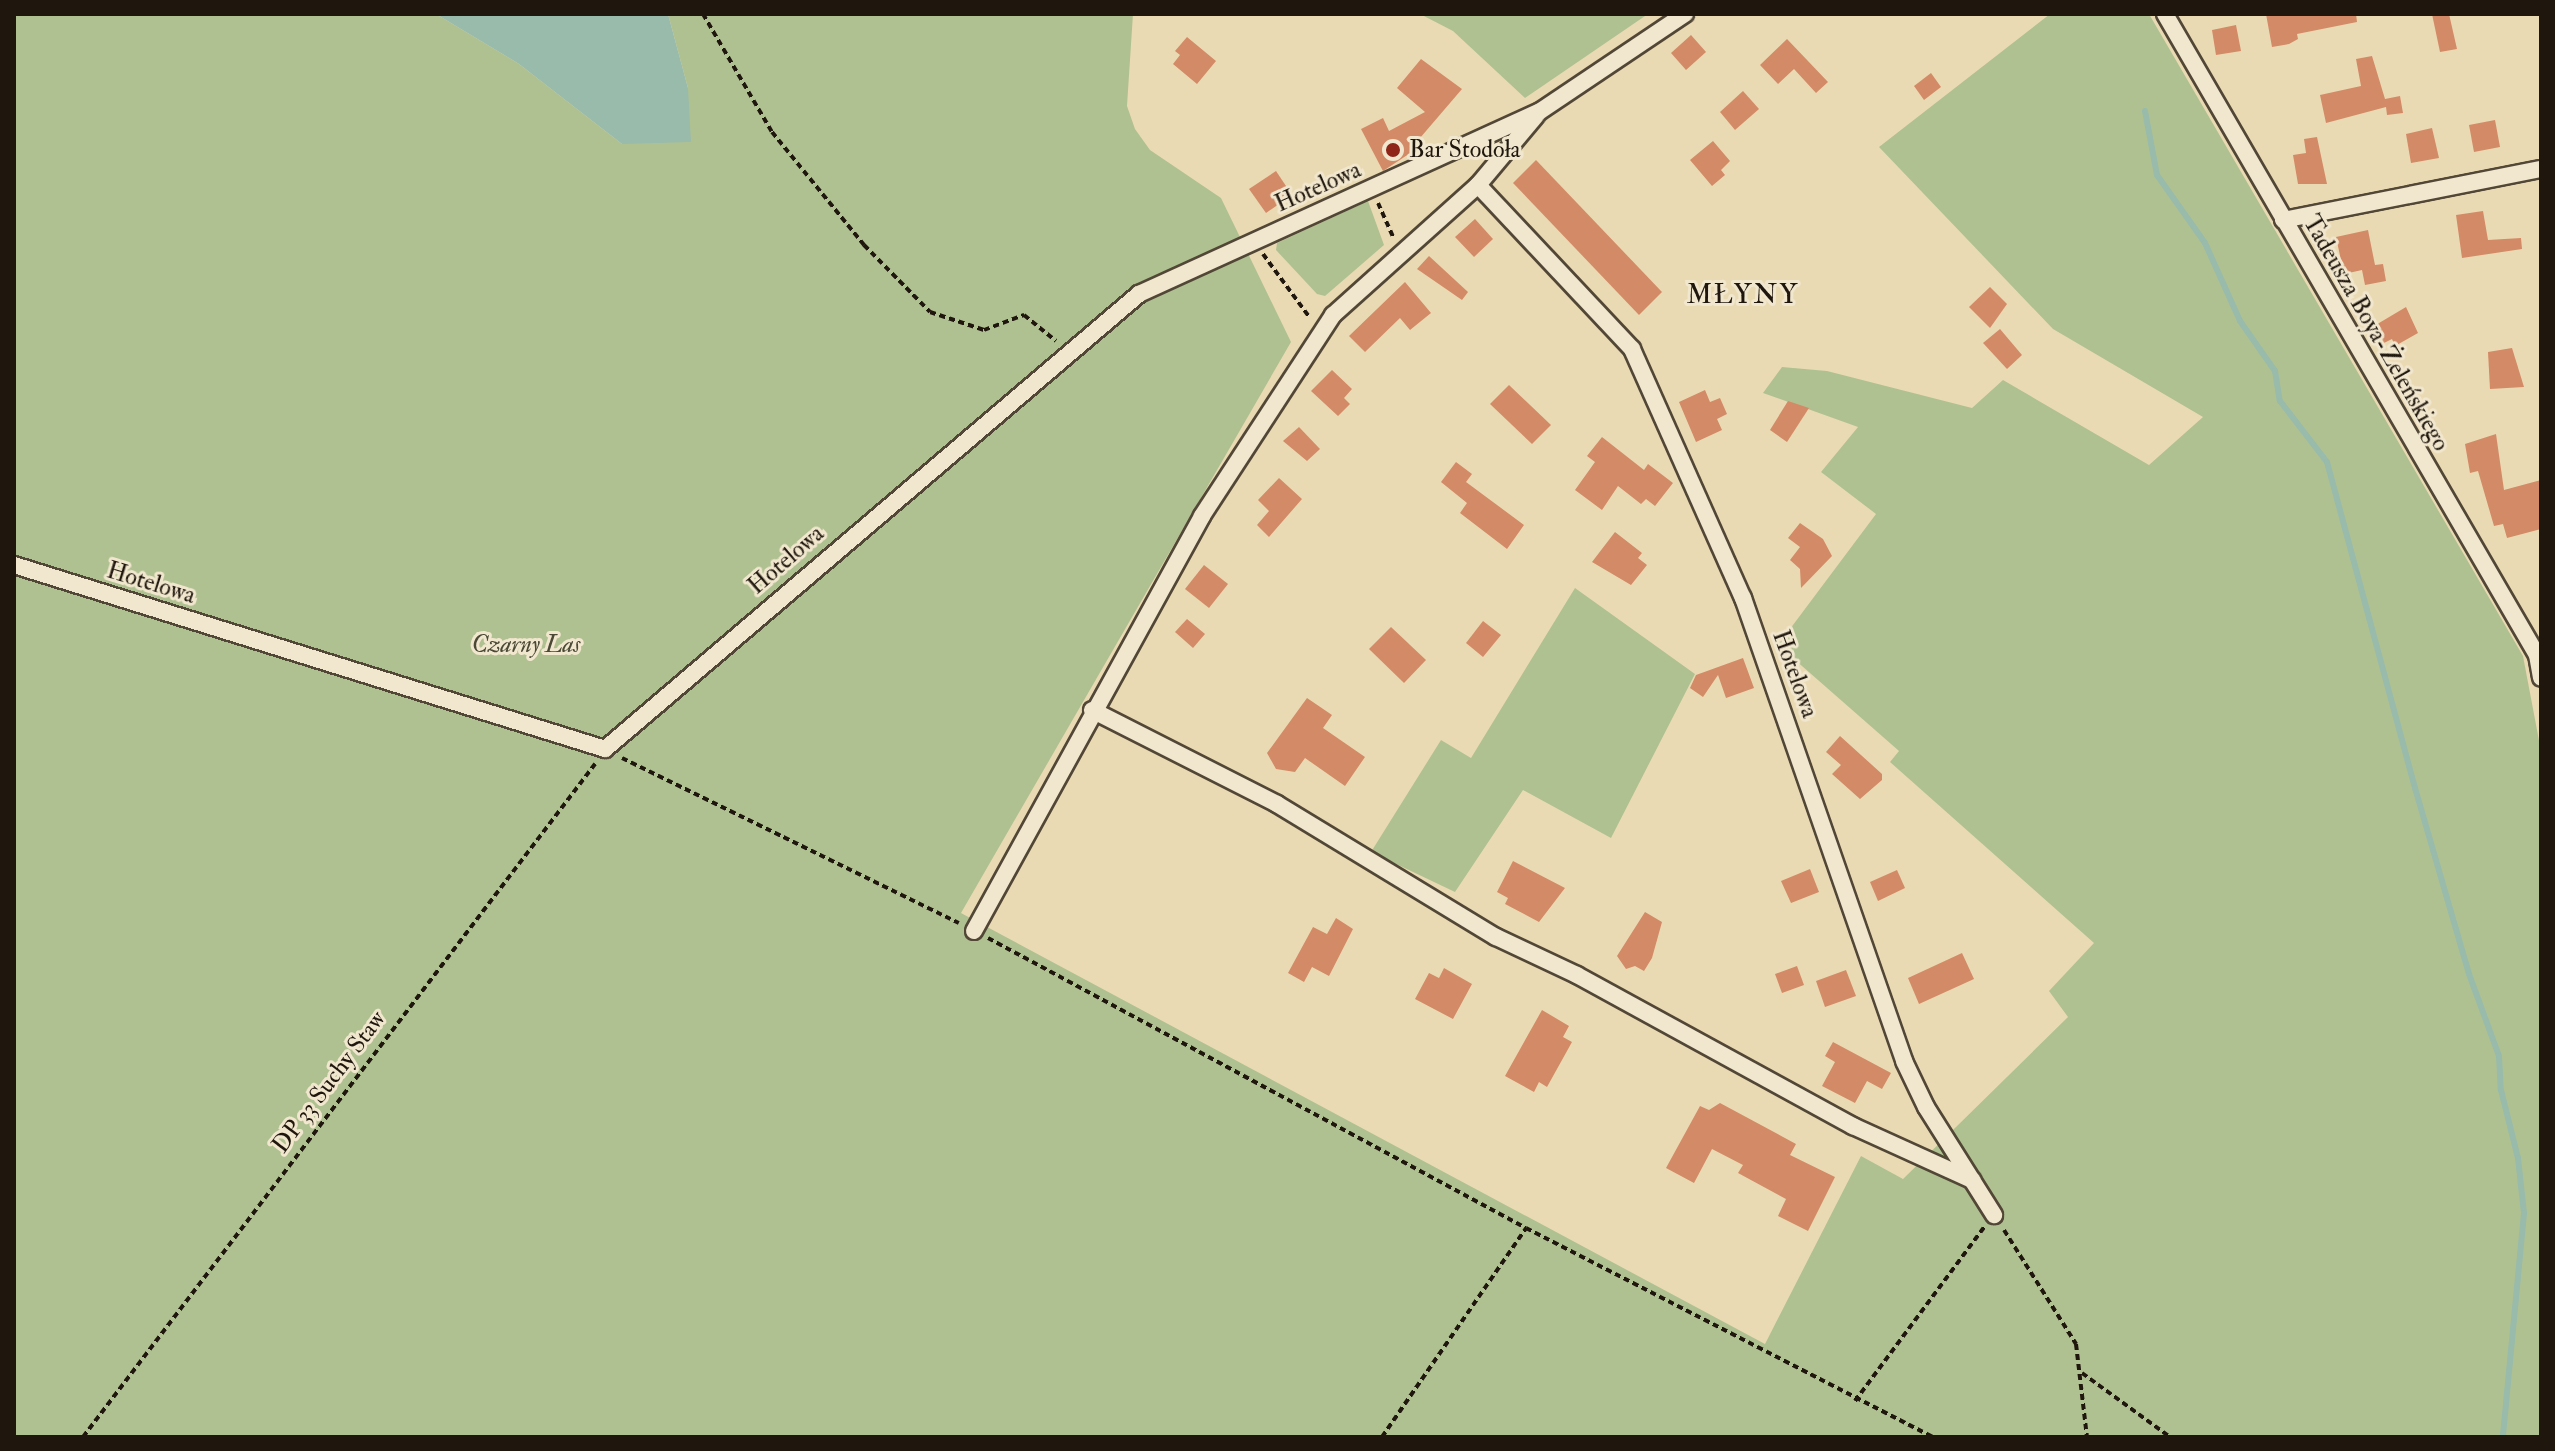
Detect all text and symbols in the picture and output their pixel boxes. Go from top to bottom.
place label: Bar Stodoła [1409,136,1520,164]
marker: Bar Stodoła [1384,141,1402,159]
street label: Hotelowa [1271,155,1365,219]
street label: Tadeusza Boya-Żeleńskiego [2297,210,2455,456]
district label: MŁYNY [1687,280,1799,312]
street label: Hotelowa [742,519,830,601]
street label: Hotelowa [103,556,199,610]
street label: Hotelowa [1766,626,1824,722]
park label: Czarny Las [472,631,580,659]
street label: DP 33 Suchy Staw [266,1005,392,1159]

